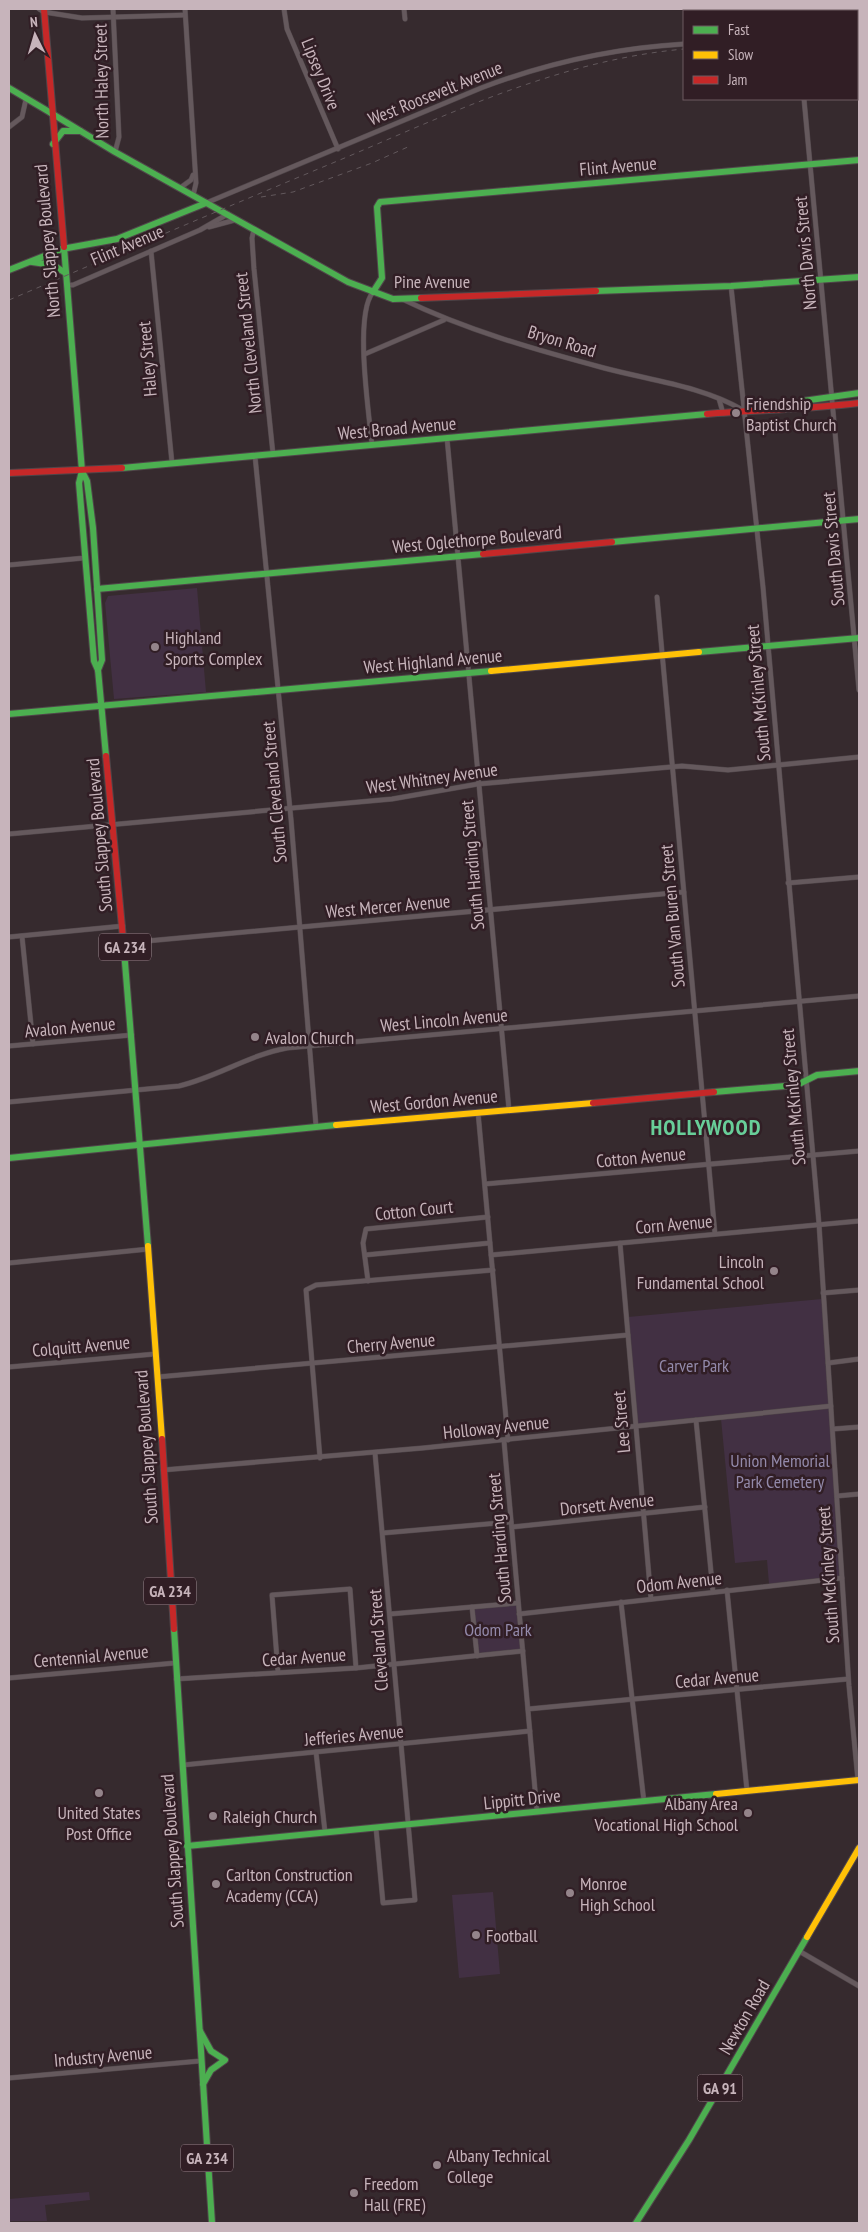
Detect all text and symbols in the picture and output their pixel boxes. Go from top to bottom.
north arrow [10,10,60,60]
legend [683,10,858,100]
text: N [29,13,38,31]
text: Fast [728,20,749,39]
street label: North Haley Street [88,23,114,139]
street label: Lipsey Drive [296,35,346,113]
text: Slow [728,45,753,64]
street label: West Roosevelt Avenue [364,56,506,130]
text: Jam [727,70,747,89]
street label: Flint Avenue [579,151,657,181]
street label: North Slappey Boulevard [29,163,65,319]
street label: North Davis Street [789,195,821,311]
street label: Flint Avenue [87,219,167,271]
street label: Pine Avenue [394,270,470,293]
street label: North Cleveland Street [229,271,267,415]
street label: Haley Street [132,320,162,398]
street label: Bryon Road [525,320,599,362]
place label: Friendship Baptist Church [746,392,836,436]
marker: Friendship Baptist Church [730,407,742,419]
street label: West Broad Avenue [337,411,457,445]
street label: South Davis Street [817,491,849,607]
street label: West Oglethorpe Boulevard [391,520,563,558]
street label: South McKinley Street [741,624,775,762]
place label: Highland Sports Complex [165,626,263,670]
marker: Highland Sports Complex [149,641,161,653]
street label: West Highland Avenue [363,643,503,679]
street label: South Cleveland Street [256,720,292,864]
street label: South Slappey Boulevard [81,757,117,913]
street label: West Whitney Avenue [365,757,499,799]
street label: South Harding Street [455,799,489,931]
street label: South Van Buren Street [654,843,690,989]
street label: West Mercer Avenue [325,889,451,923]
road number: GA 234 [99,934,151,960]
street label: West Lincoln Avenue [379,1003,509,1037]
street label: Avalon Avenue [24,1012,116,1042]
place label: Avalon Church [265,1026,354,1049]
street label: South McKinley Street [776,1028,810,1166]
marker: Avalon Church [249,1031,261,1043]
street label: West Gordon Avenue [369,1084,499,1118]
district label: HOLLYWOOD [651,1113,761,1141]
street label: Cotton Avenue [595,1142,687,1172]
street label: Cotton Court [374,1194,454,1226]
street label: Corn Avenue [635,1209,713,1239]
place label: Lincoln Fundamental School [637,1250,765,1294]
marker: Lincoln Fundamental School [768,1265,780,1277]
street label: Cherry Avenue [346,1328,436,1358]
street label: Colquitt Avenue [31,1330,131,1362]
park label: Carver Park [659,1354,729,1377]
street label: South Slappey Boulevard [129,1369,163,1525]
street label: Lee Street [607,1390,635,1454]
street label: Holloway Avenue [442,1410,550,1444]
park label: Union Memorial Park Cemetery [730,1449,830,1493]
street label: South Harding Street [482,1472,516,1604]
street label: Dorsett Avenue [559,1488,655,1520]
street label: South McKinley Street [812,1506,844,1644]
street label: Odom Avenue [635,1566,723,1598]
road number: GA 234 [144,1578,196,1604]
street label: Cleveland Street [363,1588,393,1692]
park label: Odom Park [464,1618,532,1641]
street label: Centennial Avenue [33,1640,149,1672]
street label: Cedar Avenue [261,1643,347,1671]
street label: Cedar Avenue [674,1663,760,1693]
street label: Jefferies Avenue [302,1719,405,1751]
street label: South Slappey Boulevard [155,1773,189,1929]
street label: Lippitt Drive [482,1784,562,1814]
marker: United States Post Office [93,1787,105,1799]
place label: Albany Area Vocational High School [594,1792,739,1836]
place label: United States Post Office [57,1801,141,1845]
place label: Raleigh Church [223,1805,317,1828]
marker: Albany Area Vocational High School [742,1807,754,1819]
marker: Raleigh Church [207,1810,219,1822]
place label: Carlton Construction Academy (CCA) [226,1863,353,1907]
place label: Monroe High School [580,1872,656,1916]
marker: Carlton Construction Academy (CCA) [210,1878,222,1890]
marker: Monroe High School [564,1887,576,1899]
place label: Football [486,1924,538,1947]
marker: Football [470,1929,482,1941]
street label: Newton Road [713,1975,775,2059]
street label: Industry Avenue [53,2040,153,2072]
road number: GA 91 [698,2074,742,2102]
road number: GA 234 [181,2144,233,2172]
place label: Albany Technical College [447,2144,550,2188]
marker: Albany Technical College [431,2159,443,2171]
place label: Freedom Hall (FRE) [364,2172,426,2216]
marker: Freedom Hall (FRE) [348,2187,360,2199]

